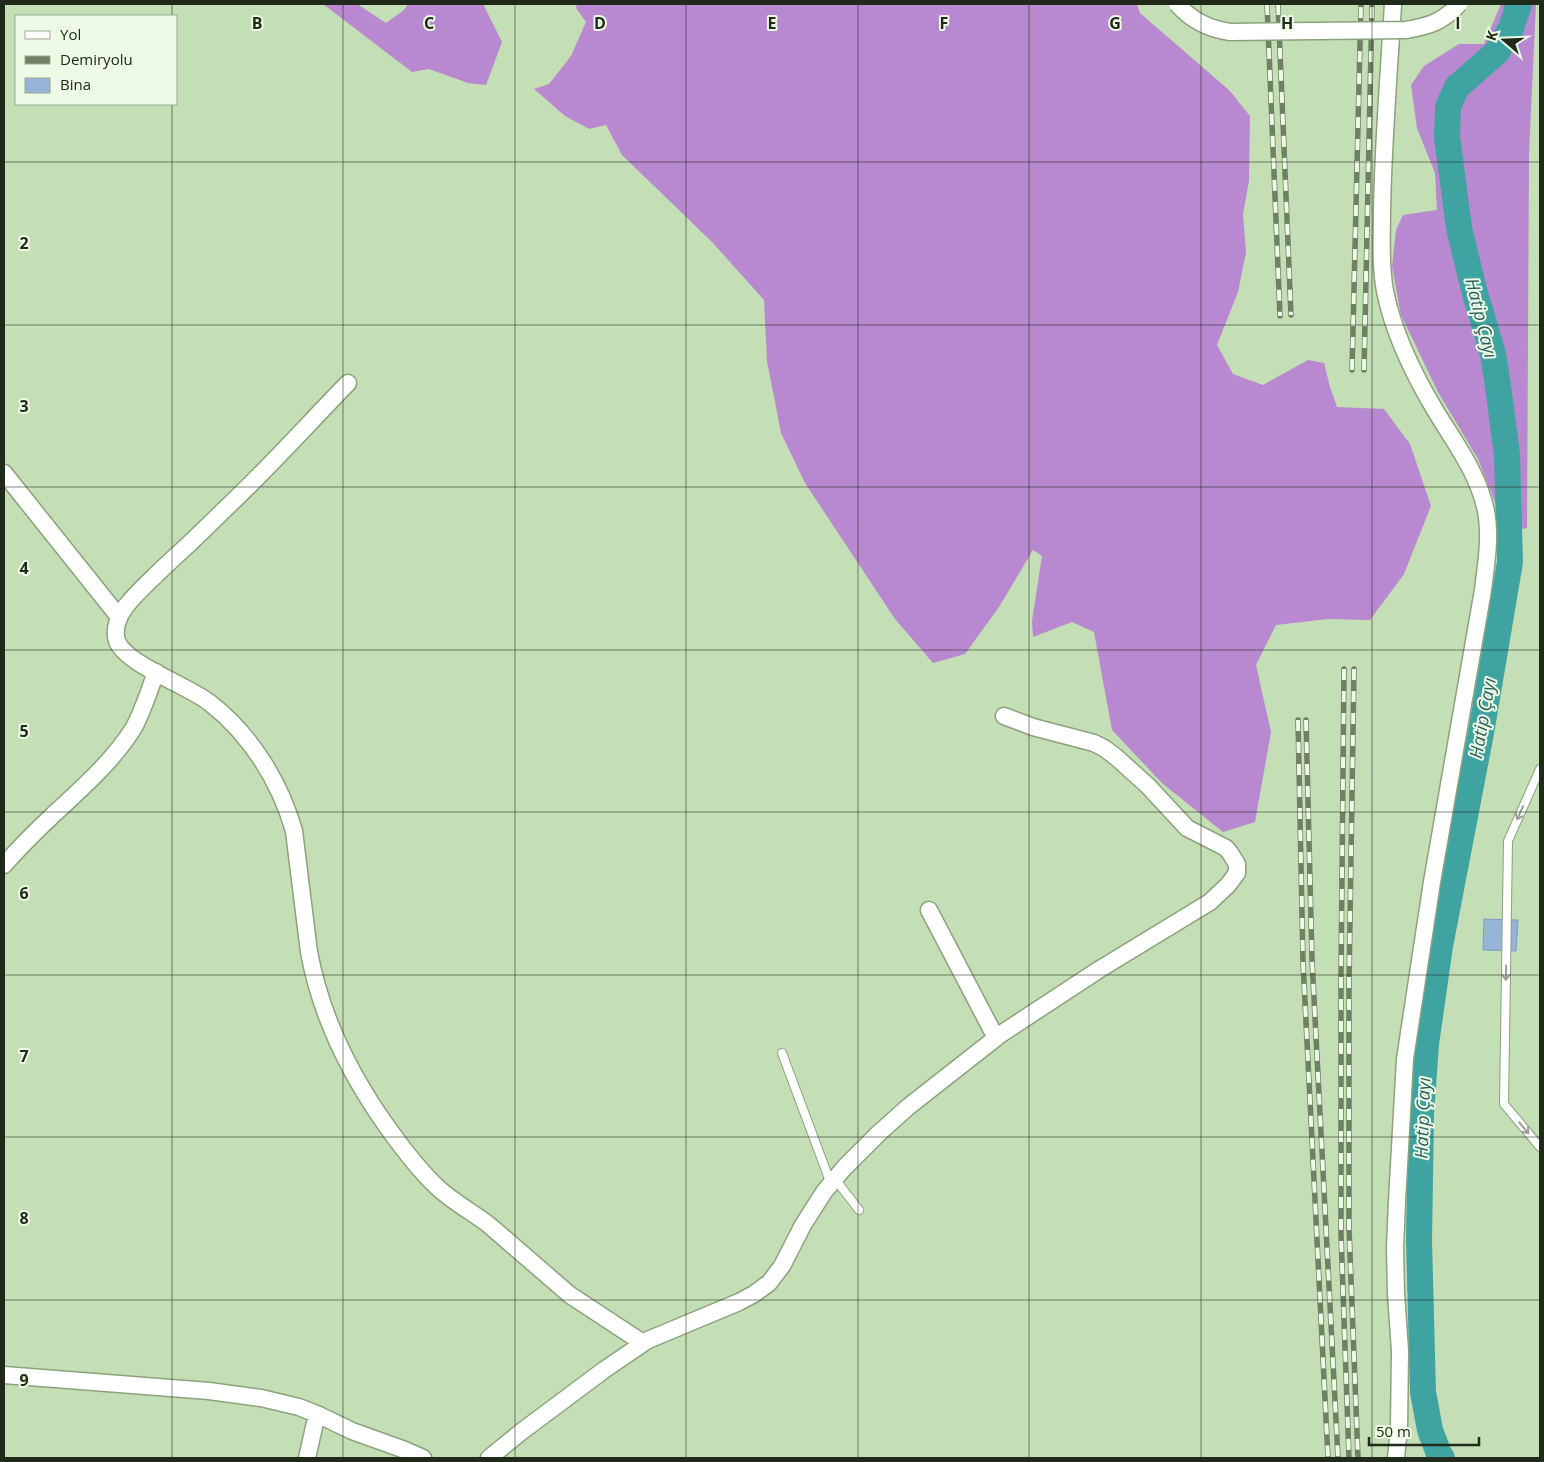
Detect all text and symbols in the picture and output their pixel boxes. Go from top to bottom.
text: B [252,12,262,34]
text: C [424,12,434,34]
text: D [594,12,606,34]
text: E [768,12,777,34]
text: F [940,12,948,34]
text: G [1109,12,1121,34]
text: H [1281,12,1293,34]
text: I [1455,12,1461,34]
legend [15,15,178,105]
north arrow [1479,15,1529,65]
text: Yol [60,24,81,44]
text: K [1481,27,1502,43]
text: Demiryolu [60,49,133,69]
text: Bina [60,74,91,94]
text: 2 [19,232,29,254]
water label: Hatip Çayı [1460,276,1504,361]
text: 3 [19,395,29,417]
text: 4 [19,557,29,579]
water label: Hatip Çayı [1463,675,1501,760]
text: 5 [19,720,29,742]
one-way arrow [1515,805,1525,820]
text: 6 [19,882,29,904]
one-way arrow [1501,964,1511,981]
text: 7 [19,1045,29,1067]
water label: Hatip Çayı [1409,1076,1435,1159]
one-way arrow [1519,1122,1530,1135]
text: 8 [19,1207,29,1229]
text: 9 [19,1369,29,1391]
scale bar [1369,1414,1479,1446]
text: 50 m [1376,1421,1411,1441]

